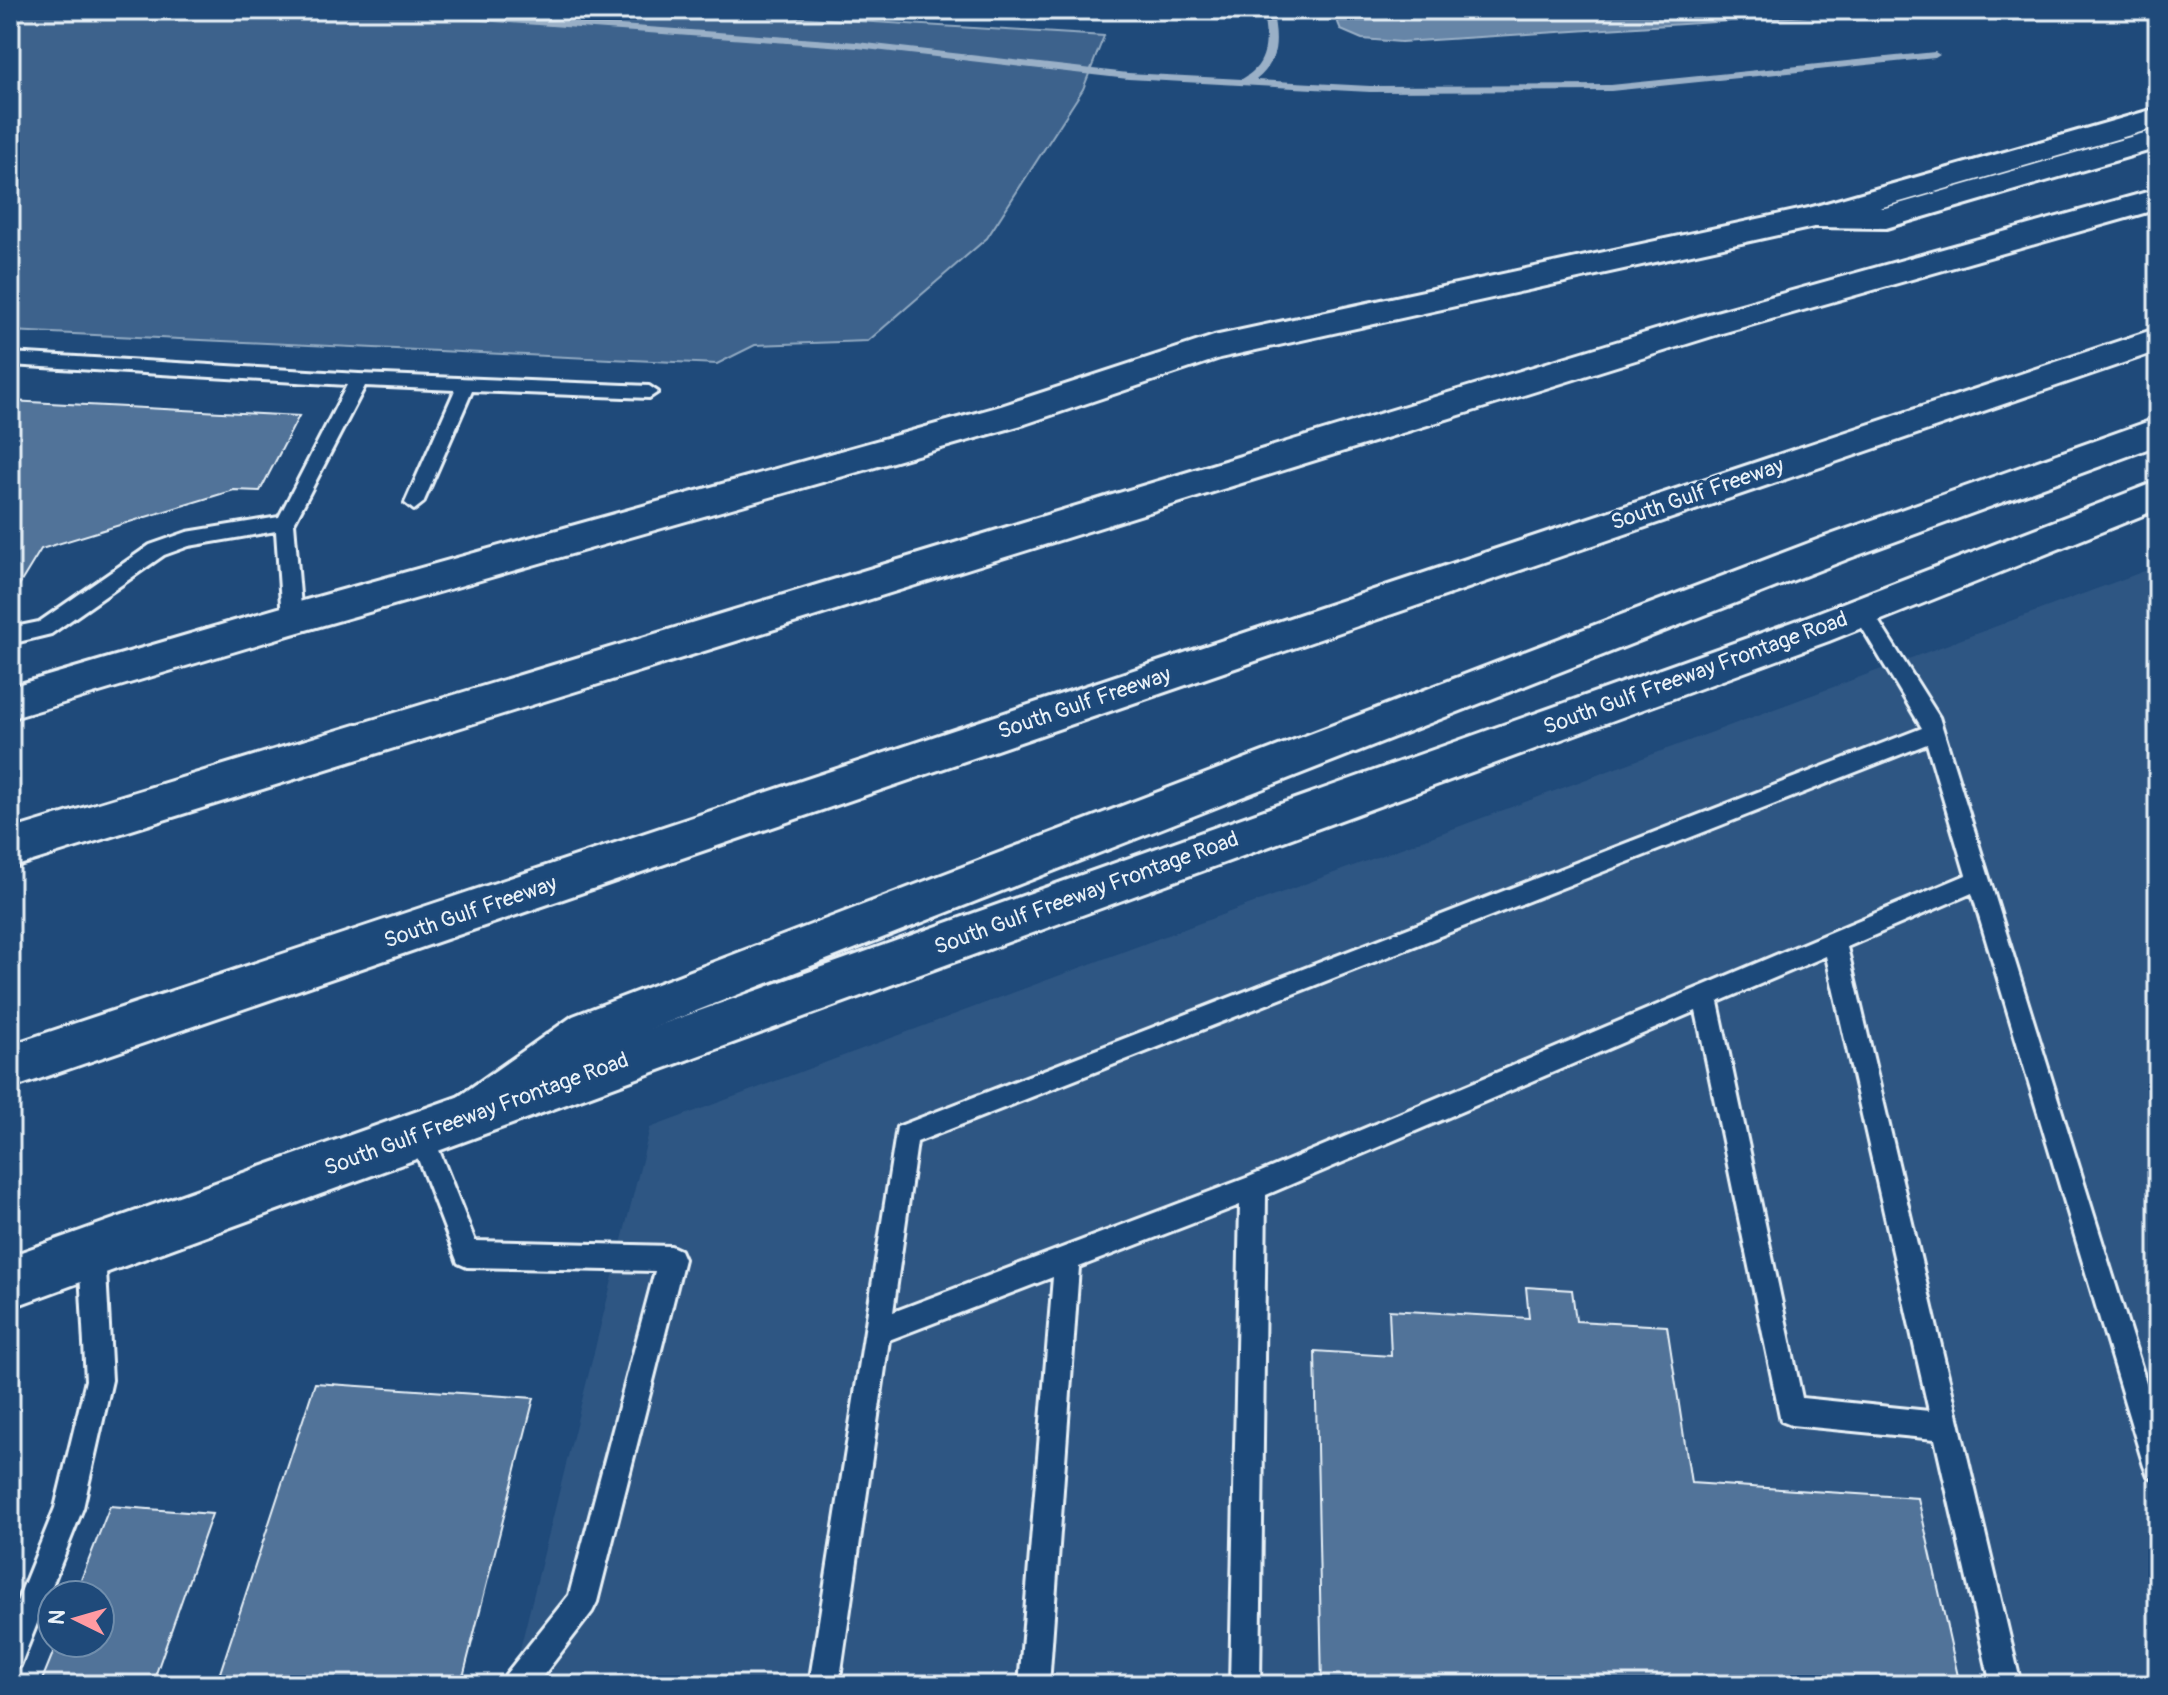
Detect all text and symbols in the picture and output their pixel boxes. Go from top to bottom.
street label: South Gulf Freeway [1607,451,1787,537]
street label: South Gulf Freeway Frontage Road [1539,605,1851,741]
street label: South Gulf Freeway [994,660,1174,746]
street label: South Gulf Freeway Frontage Road [930,825,1242,961]
street label: South Gulf Freeway [380,869,560,955]
street label: South Gulf Freeway Frontage Road [320,1046,632,1182]
north arrow [36,1579,116,1659]
text: N [42,1609,72,1626]

